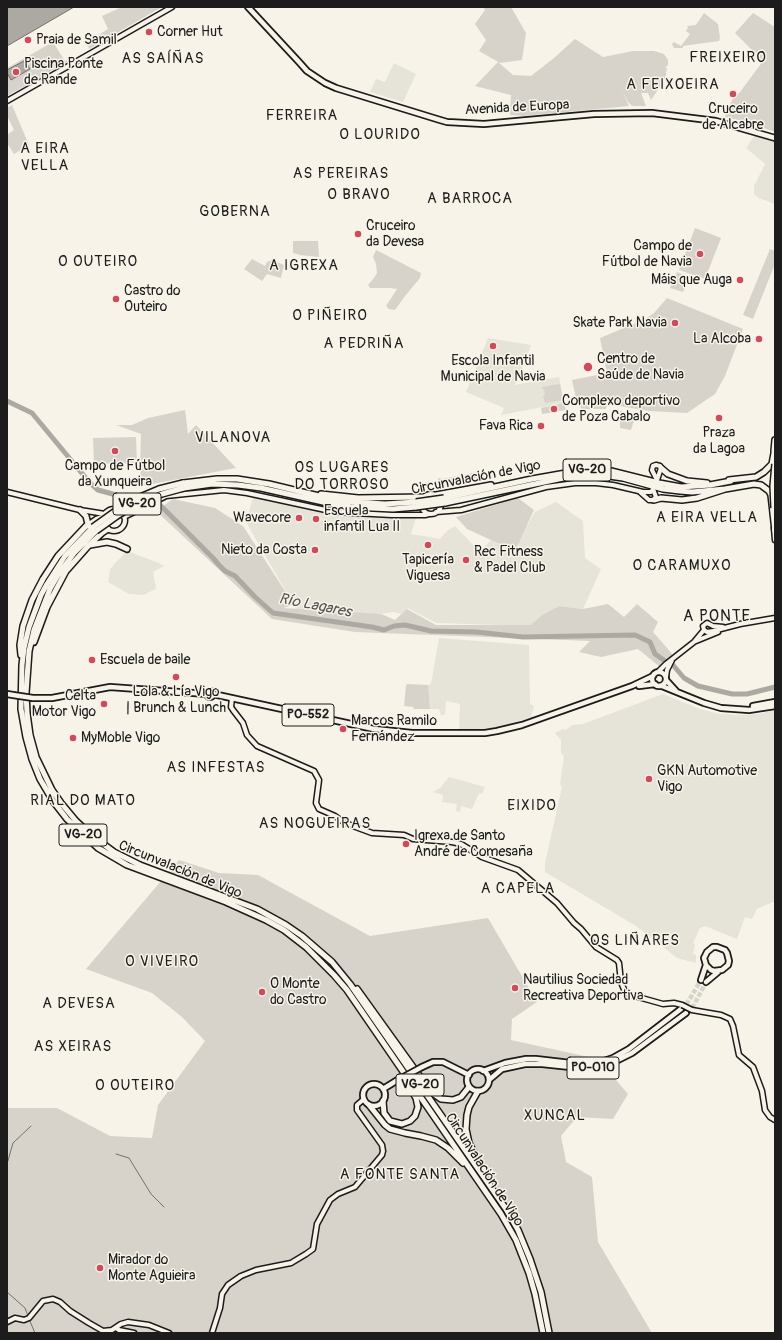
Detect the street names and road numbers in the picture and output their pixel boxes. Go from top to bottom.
street label: Avenida de Europa [464,97,570,119]
street label: Circunvalación de Vigo [410,457,542,499]
road number: VG-20 [563,459,611,481]
road number: VG-20 [113,493,161,515]
road number: PO-552 [282,704,334,726]
road number: VG-20 [59,824,107,846]
street label: Circunvalación de Vigo [116,838,244,902]
road number: PO-010 [567,1057,619,1079]
road number: VG-20 [396,1074,444,1096]
street label: Circunvalación de Vigo [441,1110,527,1230]

